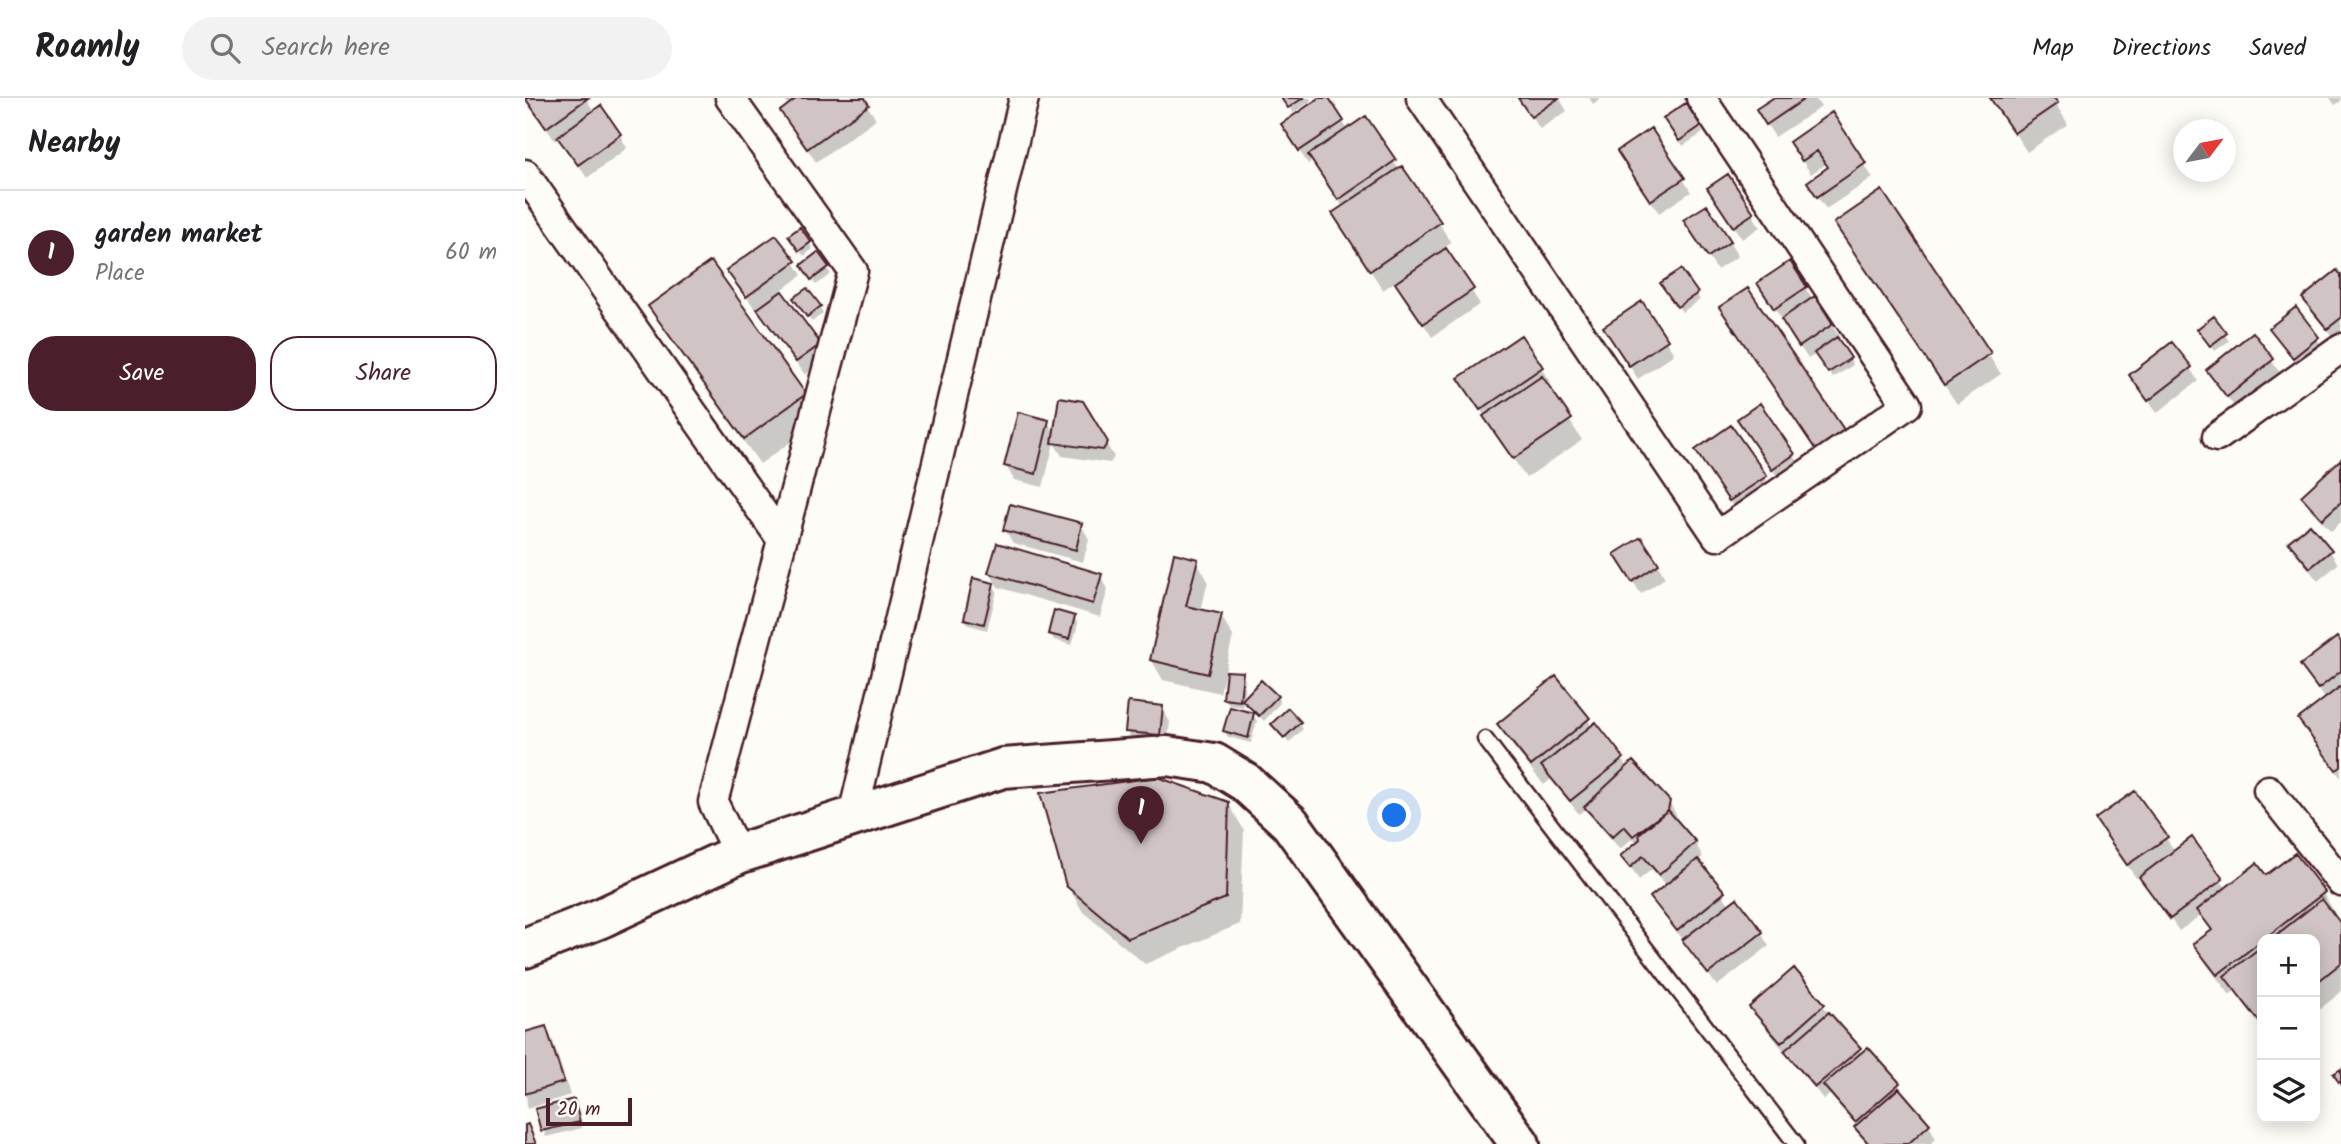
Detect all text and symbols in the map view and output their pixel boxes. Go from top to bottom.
search box [182,17,672,80]
text: Roamly [35,22,140,75]
text: Search here [262,27,390,69]
icon: search [206,29,244,67]
text: Map [2032,29,2074,68]
text: Directions [2112,29,2211,68]
text: Saved [2249,29,2306,68]
north arrow [2173,119,2236,182]
text: Nearby [28,120,120,168]
text: garden market [95,214,263,256]
text: 1 [48,235,54,271]
text: 60 m [445,235,497,271]
text: Place [95,256,145,292]
button: Save [28,336,256,411]
button: Share [270,336,497,411]
pin: 1 [1118,786,1164,844]
your location [1377,798,1411,832]
map controls [2257,934,2320,1123]
button: + [2257,934,2320,997]
button: − [2257,997,2320,1060]
button: layers [2257,1060,2320,1123]
scale bar [546,1095,632,1127]
text: 20 m [557,1095,600,1125]

